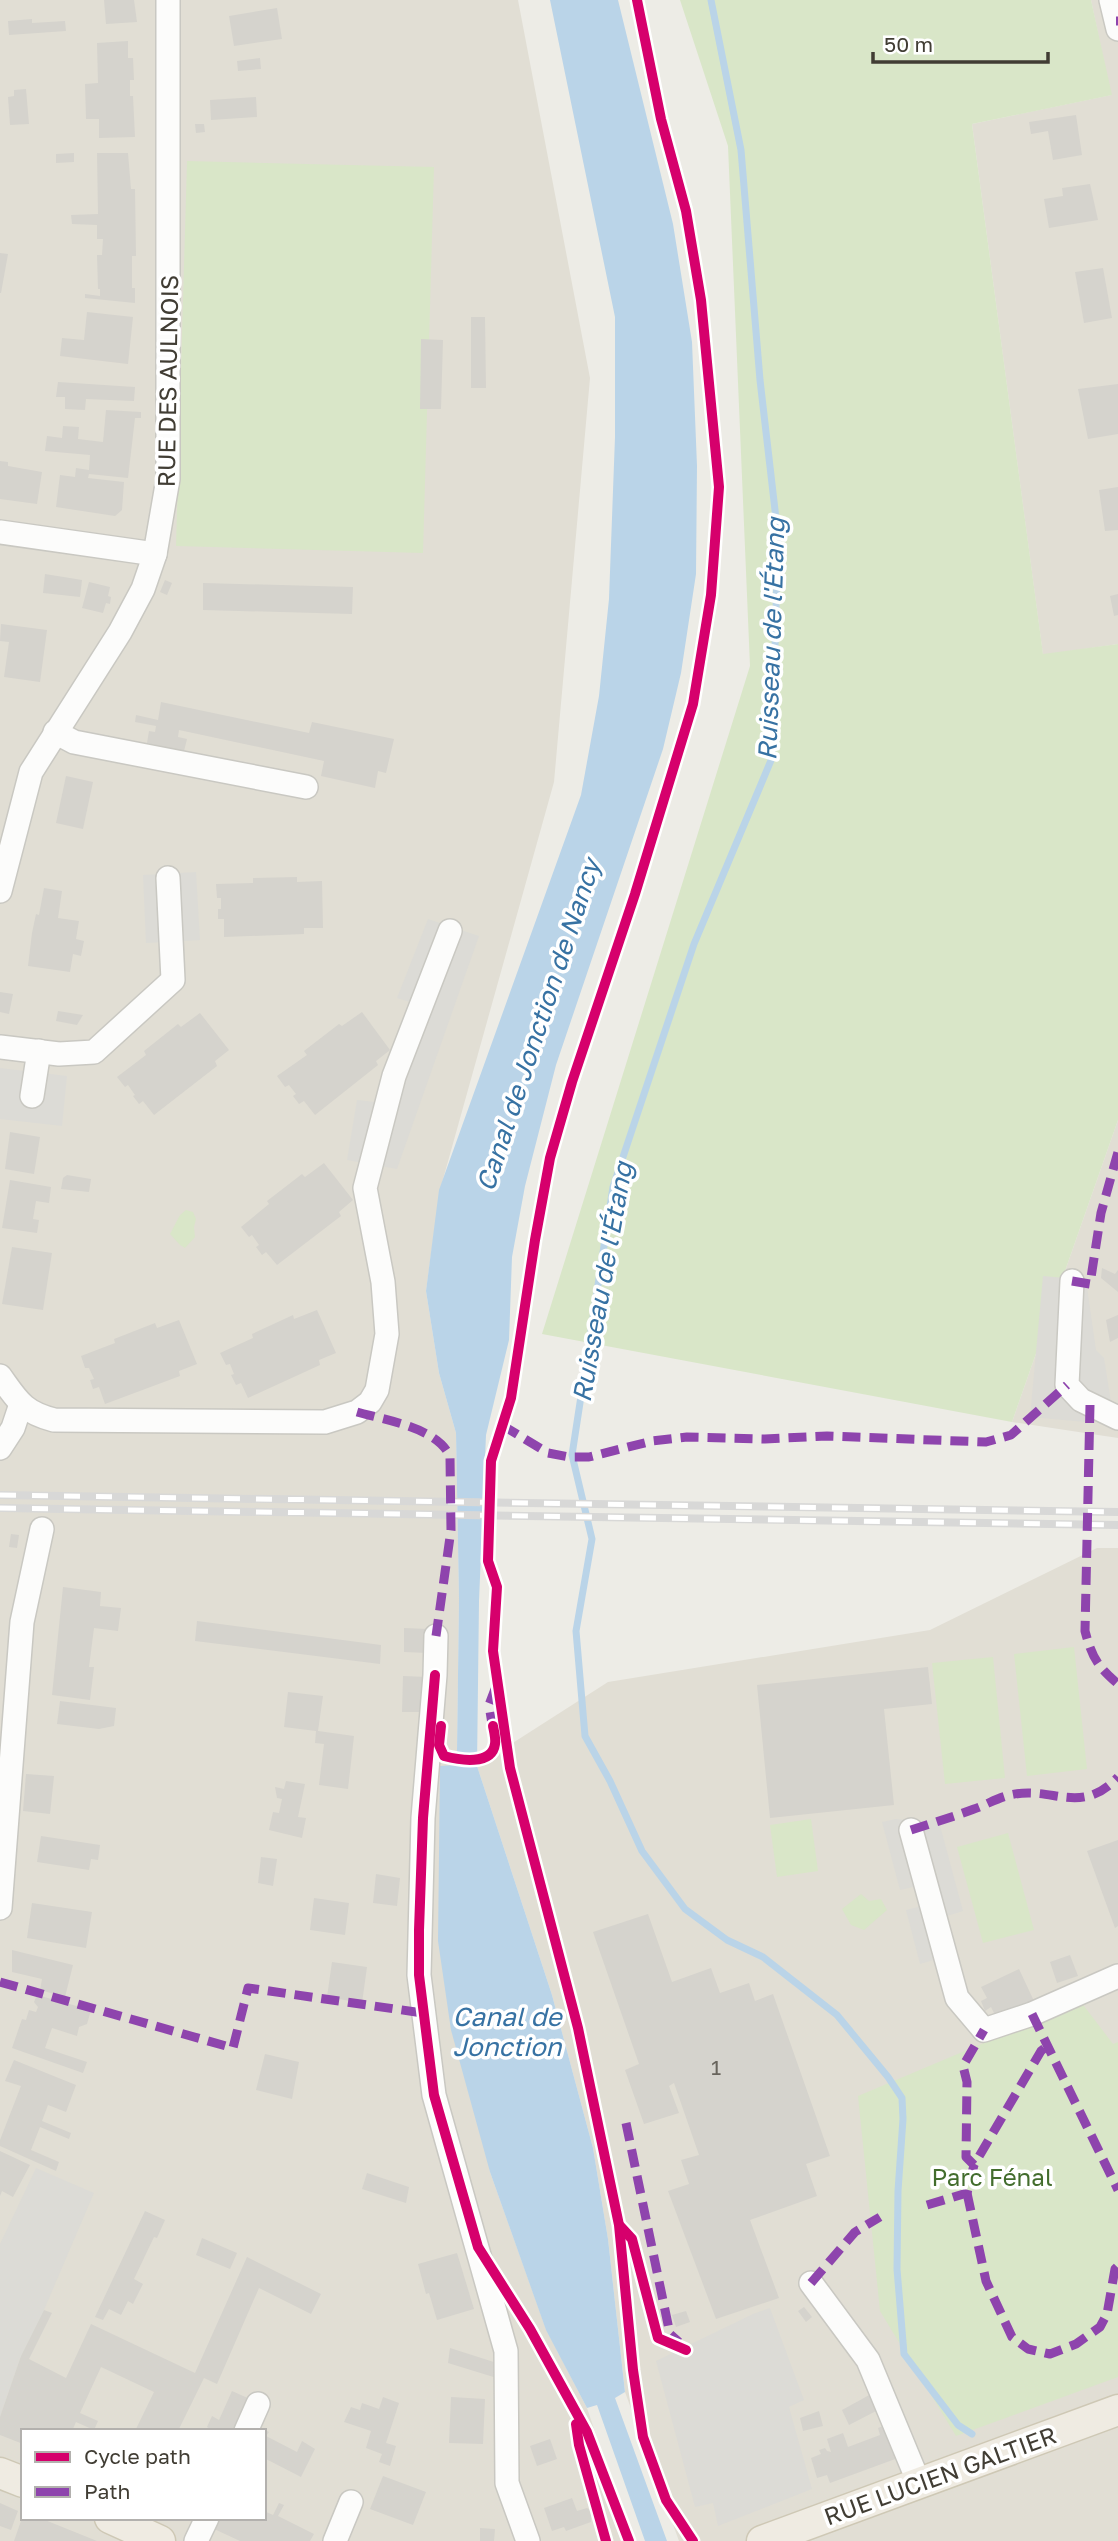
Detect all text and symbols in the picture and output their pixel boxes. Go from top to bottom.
scale bar [873,21,1048,65]
text: 50 m [884,31,933,57]
street label: RUE DES AULNOIS [151,275,183,487]
water label: Ruisseau de l'Étang [751,515,791,761]
water label: Canal de Jonction de Nancy [470,852,607,1195]
water label: Ruisseau de l'Étang [566,1158,639,1404]
water label: Canal de Jonction [452,2001,563,2062]
house number: 1 [711,2054,721,2080]
park label: Parc Fénal [931,2162,1053,2191]
street label: RUE LUCIEN GALTIER [820,2419,1060,2531]
legend [21,2429,266,2520]
text: Cycle path [84,2443,191,2469]
text: Path [84,2478,131,2504]

